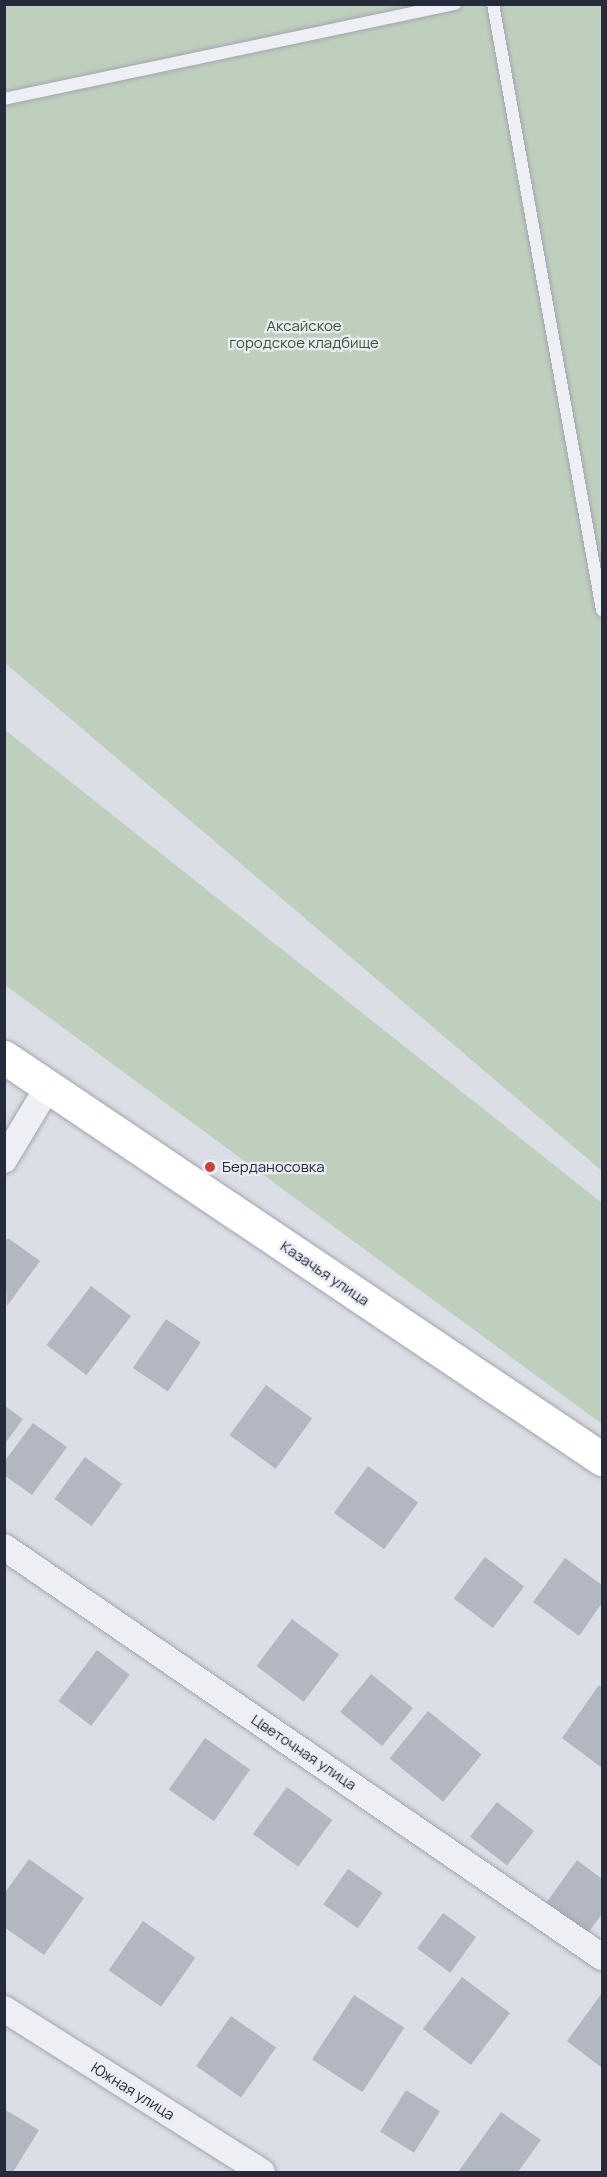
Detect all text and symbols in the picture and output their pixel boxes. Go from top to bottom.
park label: Аксайское городское кладбище [229,316,379,351]
place label: Берданосовка [222,1158,325,1176]
marker: Берданосовка [203,1160,217,1174]
street label: Казачья улица [277,1237,373,1309]
street label: Цветочная улица [248,1710,360,1794]
street label: Южная улица [88,2058,178,2124]

